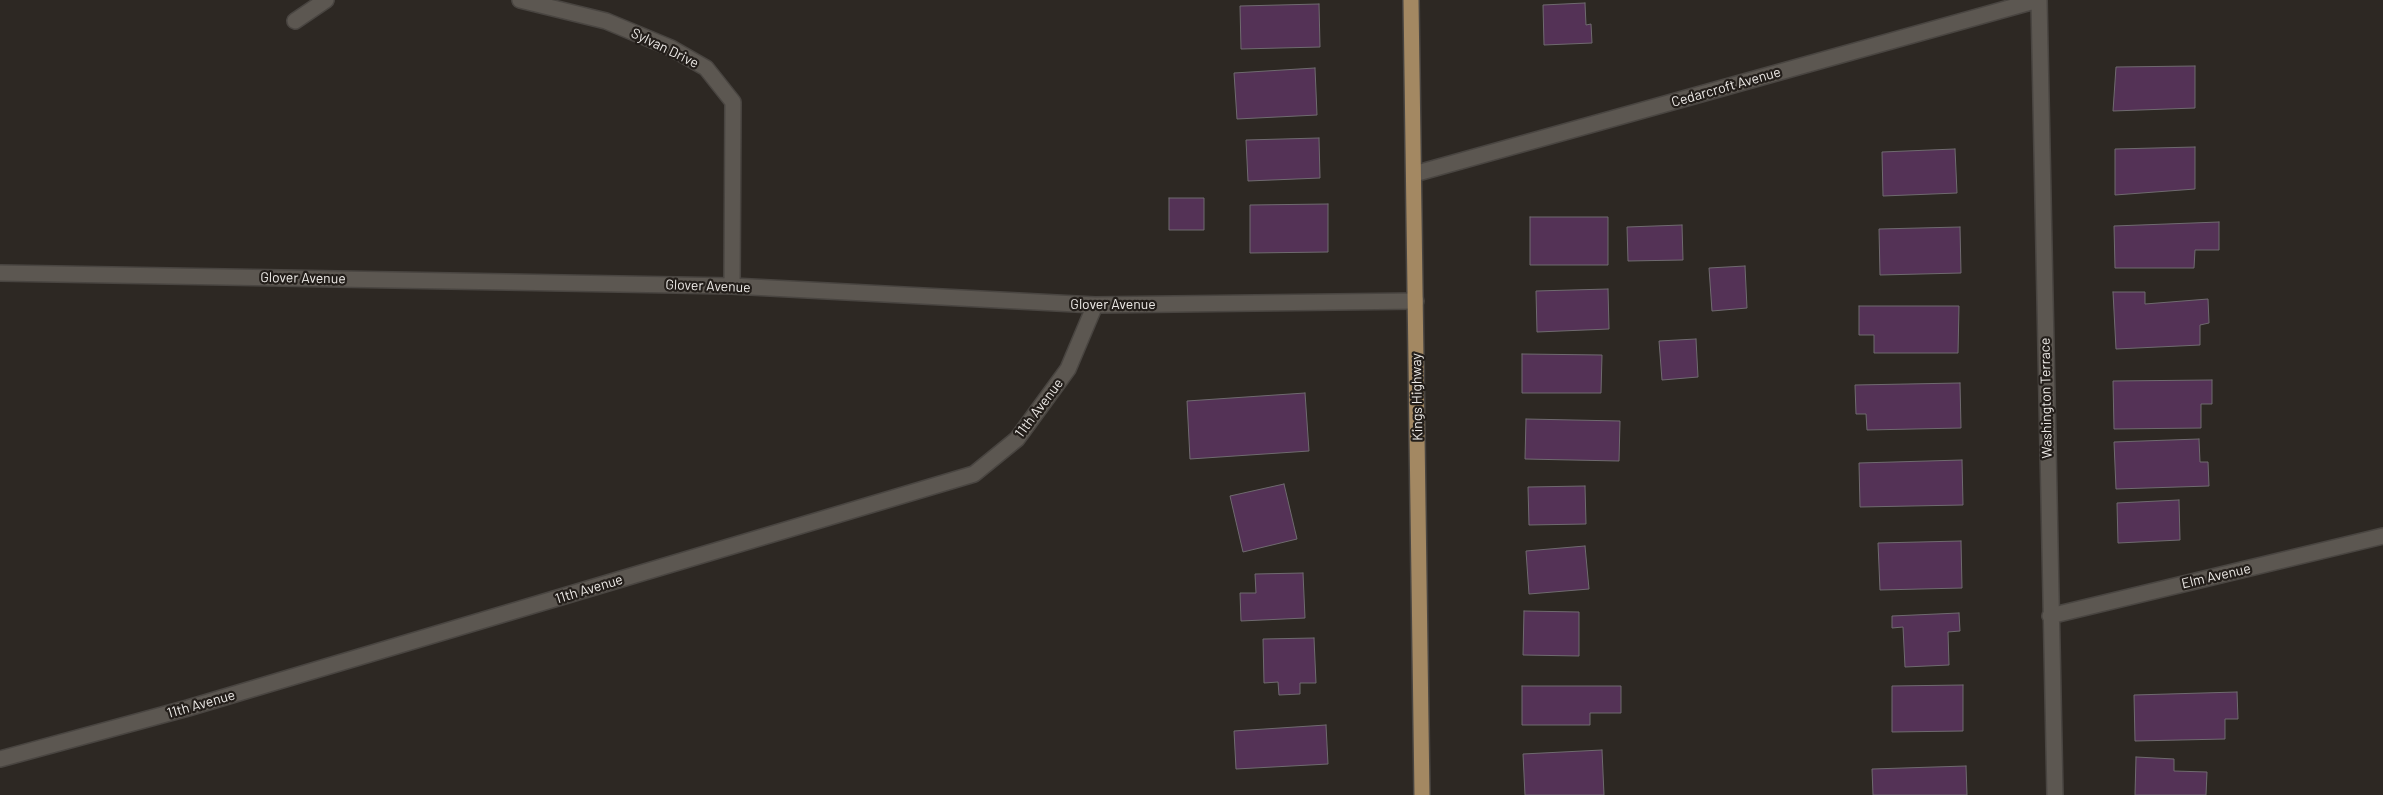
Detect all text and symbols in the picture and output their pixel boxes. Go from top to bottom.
street label: Sylvan Drive [628,24,702,72]
street label: Cedarcroft Avenue [1669,63,1783,111]
street label: Glover Avenue [260,269,346,287]
street label: Glover Avenue [665,276,751,296]
street label: Glover Avenue [1070,296,1156,312]
street label: Washington Terrace [2037,337,2055,459]
street label: Kings Highway [1408,353,1426,441]
street label: 11th Avenue [1011,375,1067,441]
street label: Elm Avenue [2180,560,2252,592]
street label: 11th Avenue [553,571,625,607]
street label: 11th Avenue [165,686,237,722]

